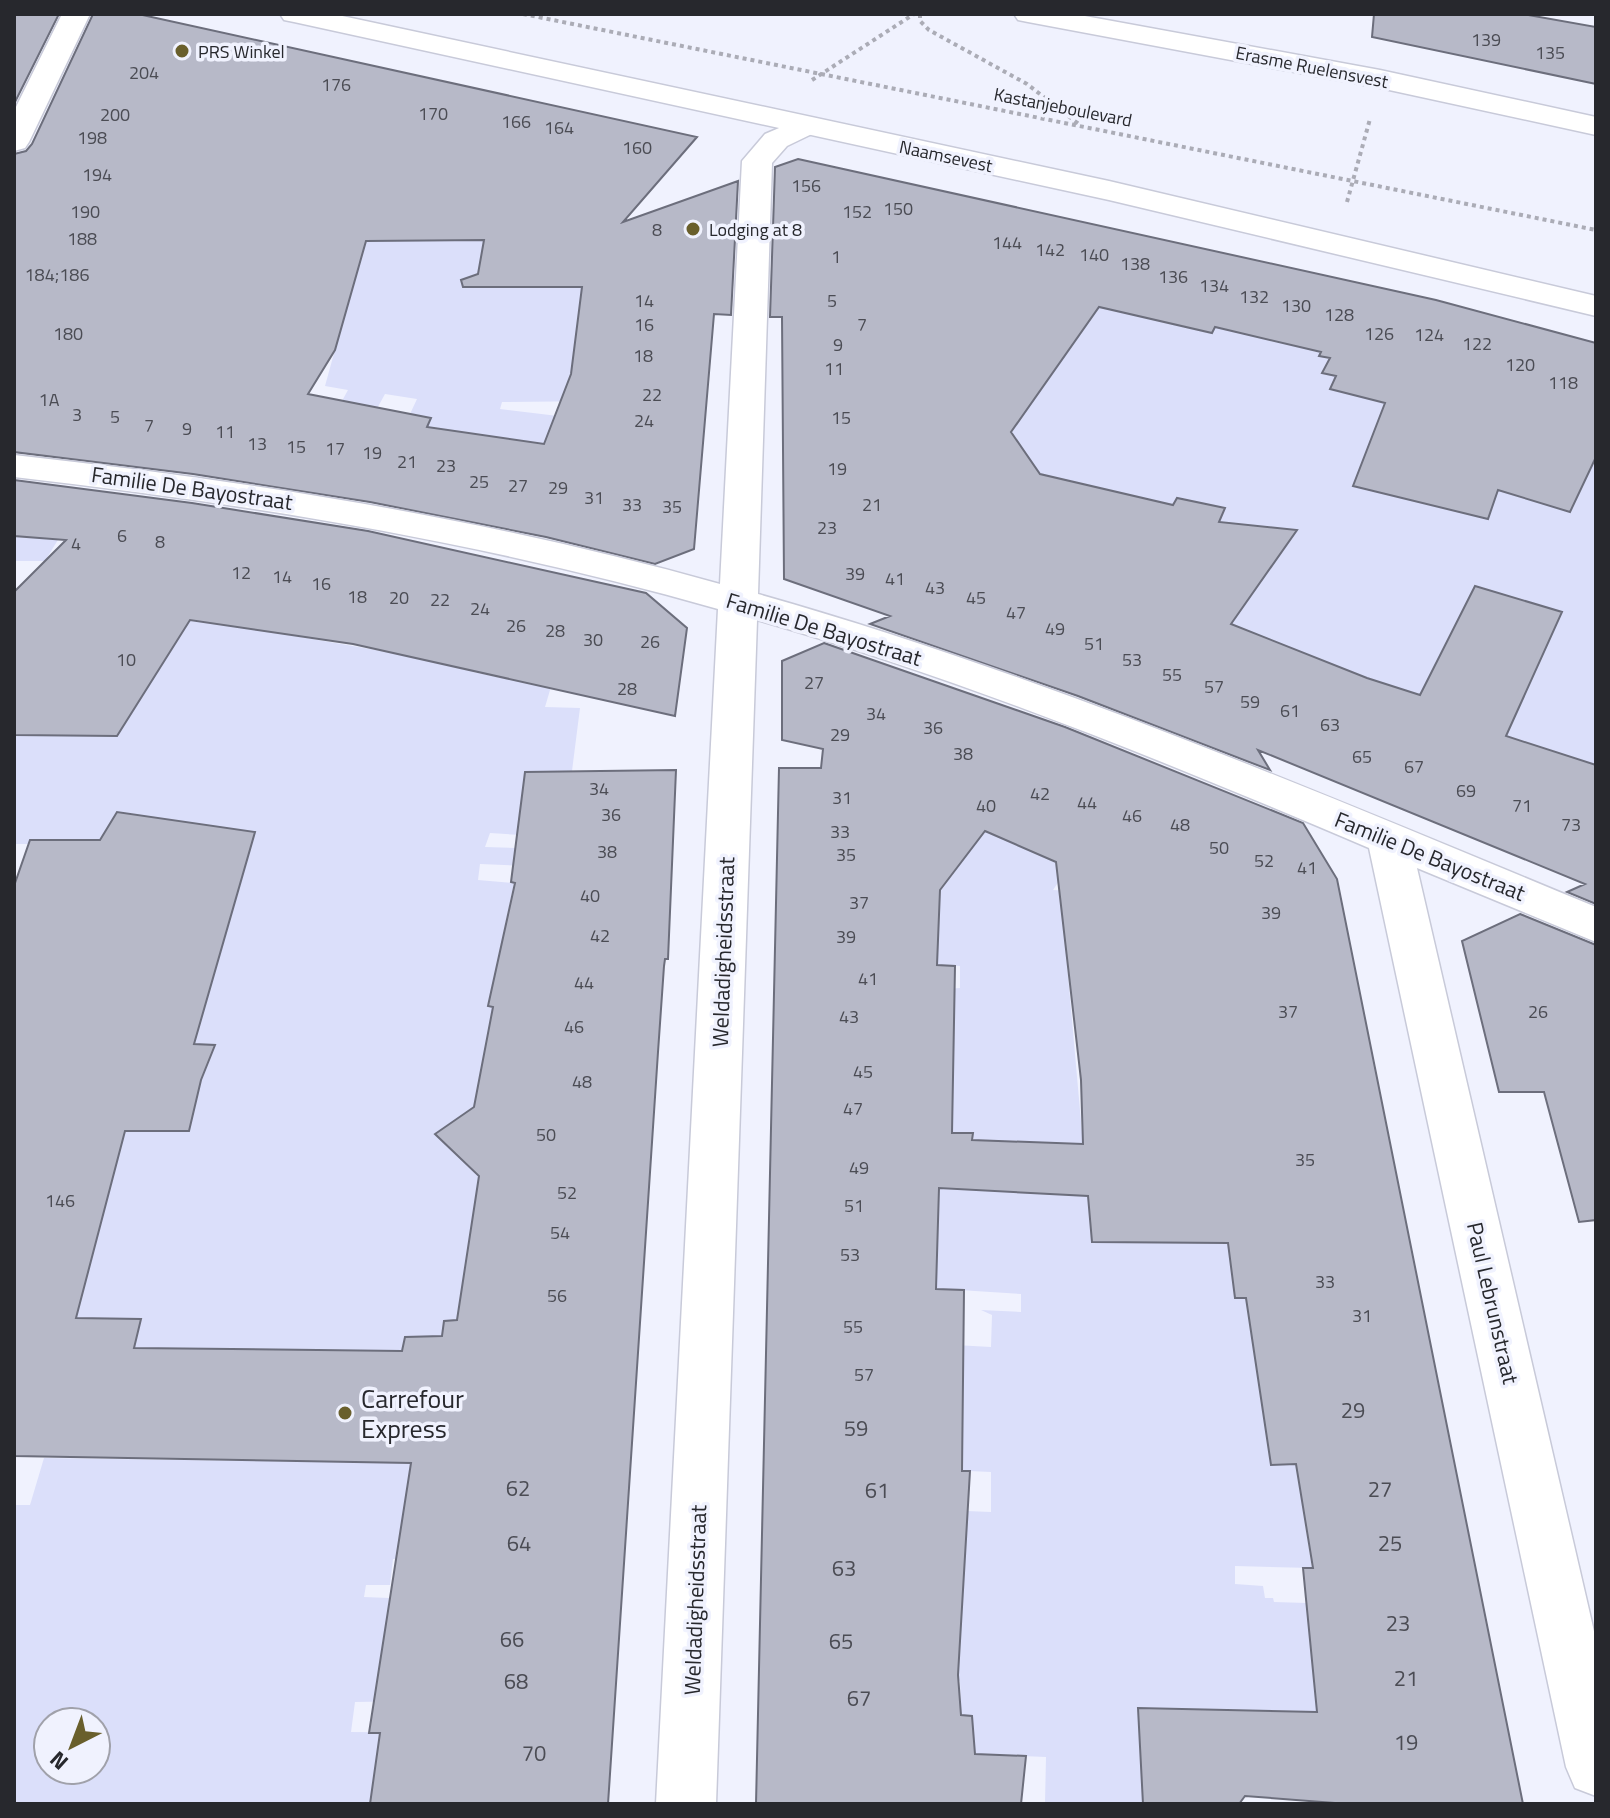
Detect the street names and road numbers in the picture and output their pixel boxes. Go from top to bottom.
street label: Erasme Ruelensvest [1233,39,1391,95]
street label: Kastanjeboulevard [992,80,1134,134]
street label: Naamsevest [897,133,996,179]
street label: Familie De Bayostraat [89,457,295,519]
street label: Familie De Bayostraat [722,583,926,675]
street label: Familie De Bayostraat [1330,802,1531,910]
street label: Weldadigheidsstraat [703,856,743,1048]
street label: Paul Lebrunstraat [1458,1219,1528,1388]
street label: Weldadigheidsstraat [675,1504,715,1696]

